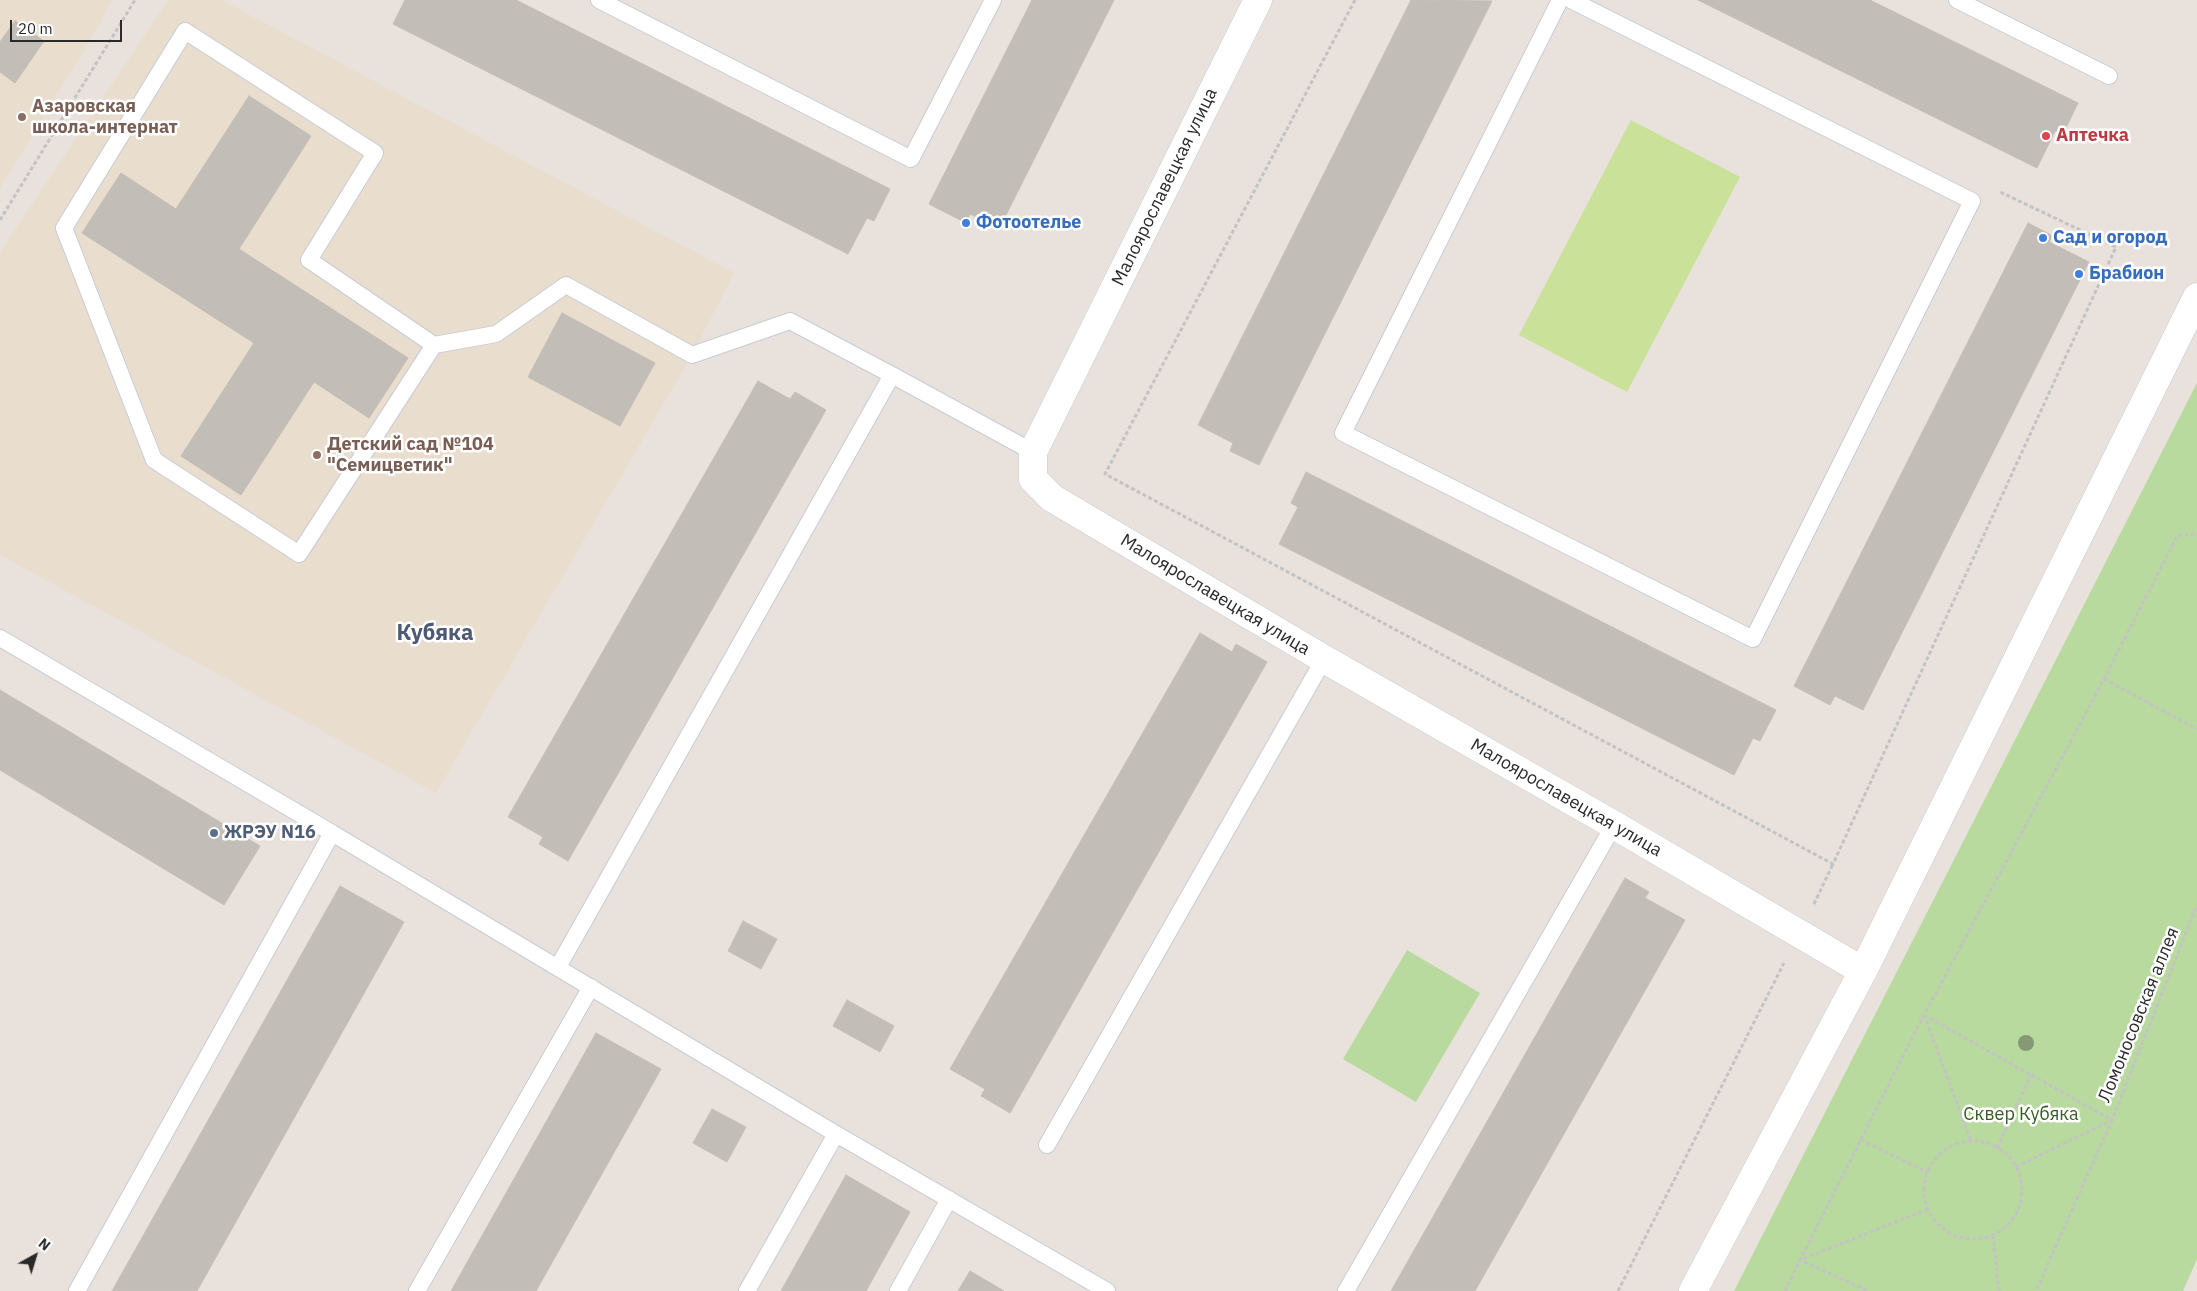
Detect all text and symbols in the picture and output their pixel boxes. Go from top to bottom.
scale bar [12,10,125,42]
text: 20 m [18,19,53,38]
street label: Малоярославецкая улица [1108,85,1222,289]
place label: Азаровская школа-интернат [32,96,178,138]
marker: Азаровская школа-интернат [16,111,28,123]
place label: Аптечка [2056,125,2129,147]
marker: Аптечка [2040,130,2052,142]
place label: Фотоотелье [976,212,1081,234]
marker: Фотоотелье [960,217,972,229]
place label: Сад и огород [2053,227,2167,249]
marker: Сад и огород [2037,232,2049,244]
place label: Брабион [2089,263,2164,285]
marker: Брабион [2073,268,2085,280]
place label: Детский сад №104 "Семицветик" [327,434,494,476]
marker: Детский сад №104 "Семицветик" [311,449,323,461]
street label: Малоярославецкая улица [1116,530,1314,660]
district label: Кубяка [397,621,473,647]
street label: Малоярославецкая улица [1466,734,1666,862]
place label: ЖРЭУ N16 [224,822,316,844]
marker: ЖРЭУ N16 [208,827,220,839]
street label: Ломоносовская аллея [2094,924,2184,1106]
park label: Сквер Кубяка [1963,1104,2079,1126]
north arrow [10,1231,60,1281]
text: N [35,1234,54,1255]

